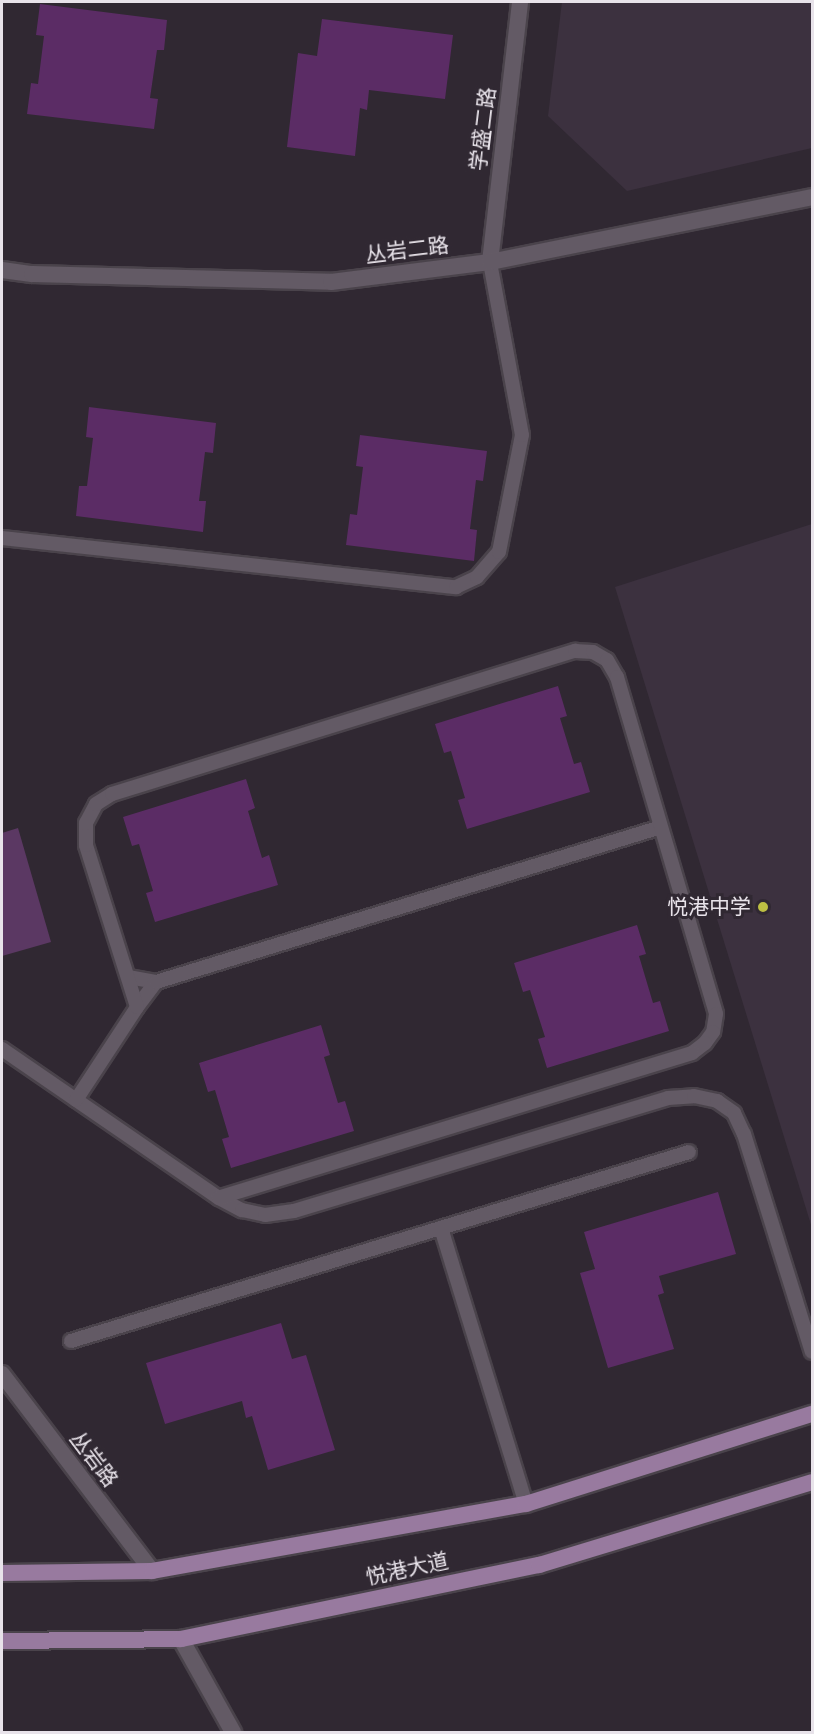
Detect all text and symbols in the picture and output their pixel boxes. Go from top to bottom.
street label: 学盛二路 [465,86,501,172]
street label: 丛岩二路 [364,232,450,268]
place label: 悦港中学 [667,894,751,920]
marker: 悦港中学 [756,900,770,914]
street label: 丛岩路 [65,1426,123,1492]
street label: 悦港大道 [363,1548,451,1590]

